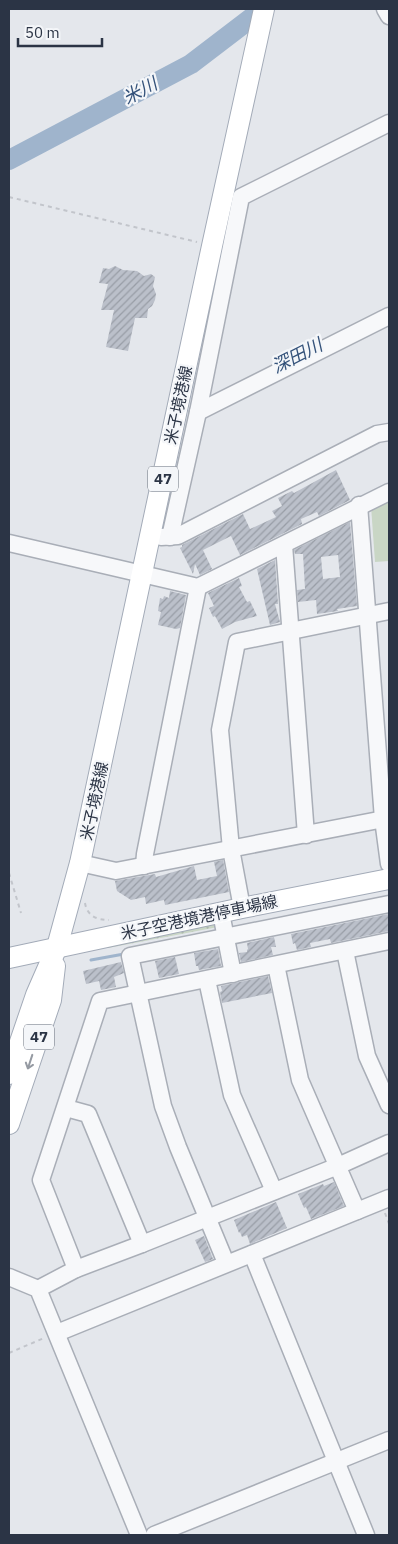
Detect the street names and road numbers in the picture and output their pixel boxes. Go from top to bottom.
street label: 米子境港線 [160,364,196,446]
road number: 47 [148,466,178,492]
street label: 米子境港線 [76,760,112,842]
street label: 米子空港境港停車場線 [119,891,279,943]
road number: 47 [24,1024,54,1050]

